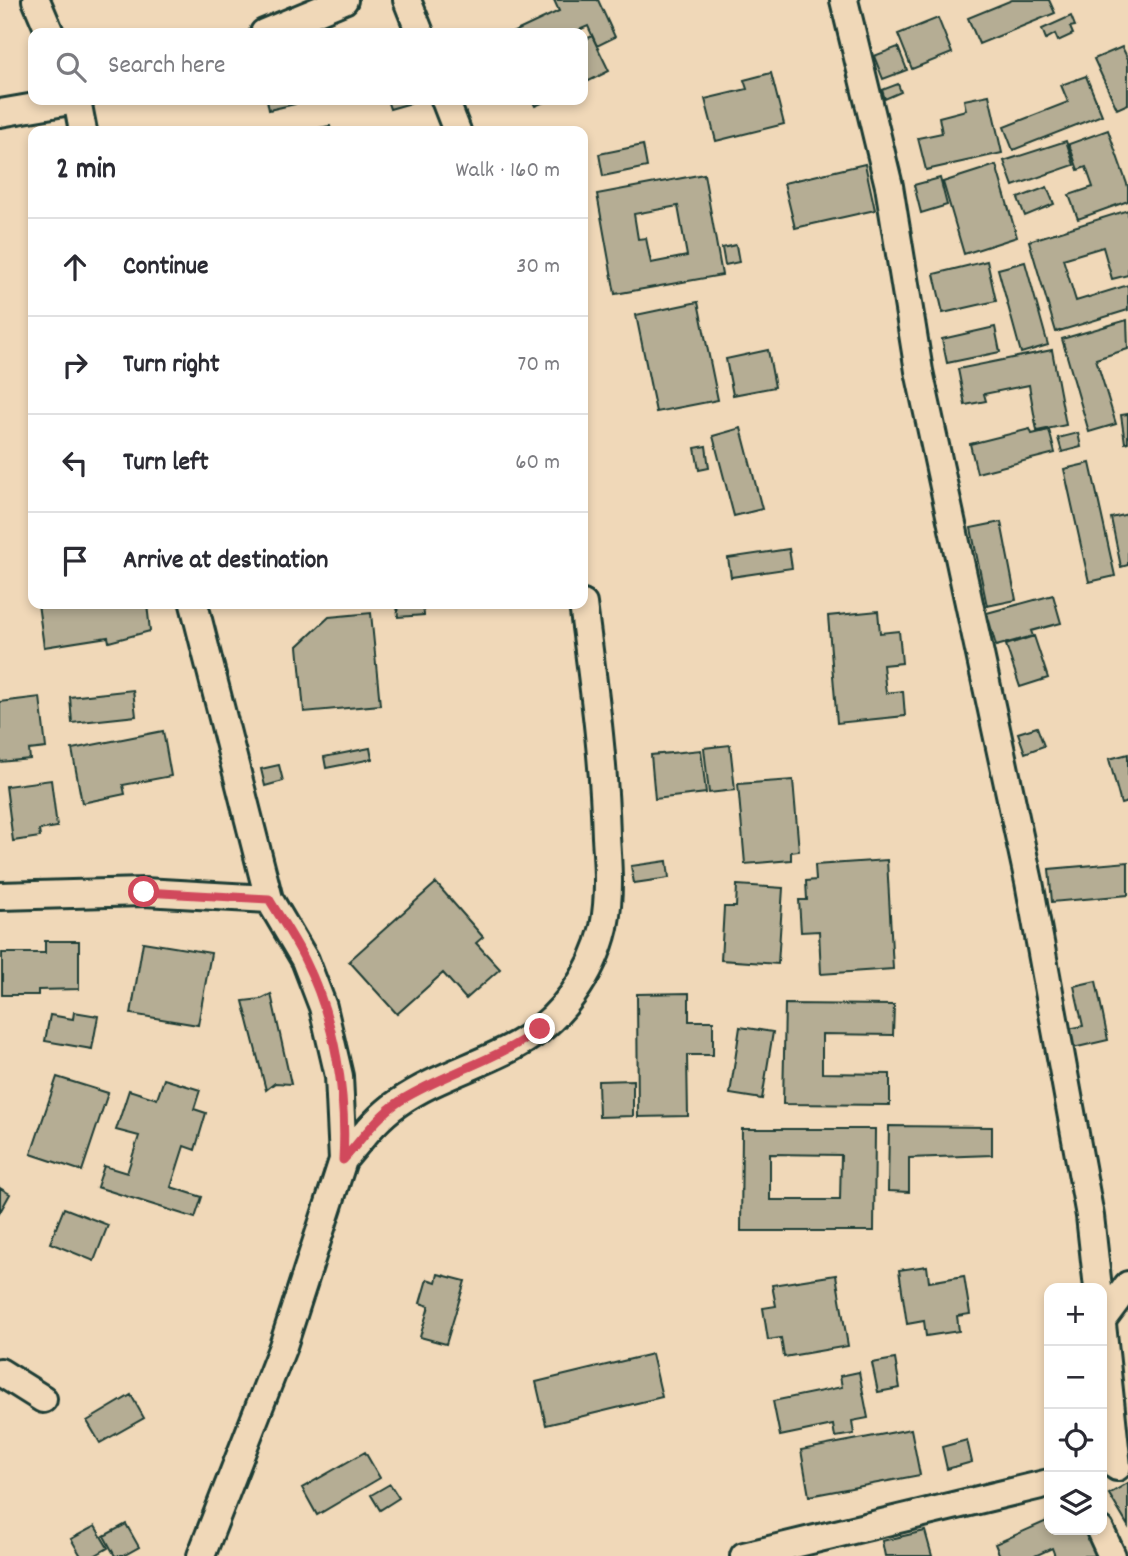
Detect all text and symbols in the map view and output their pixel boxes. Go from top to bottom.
search box [28,28,588,105]
icon: search [52,48,90,86]
text: Search here [108,48,226,85]
text: 2 min [56,150,116,193]
text: Walk · 160 m [455,155,560,188]
icon: ahead [56,248,94,286]
text: Continue [123,249,208,286]
text: 30 m [516,251,560,284]
icon: right [56,346,94,384]
text: Turn right [123,347,220,384]
text: 70 m [518,349,560,382]
icon: left [56,444,94,482]
text: Turn left [123,445,209,482]
text: 60 m [515,447,560,480]
icon: arrive [56,542,94,580]
text: Arrive at destination [123,543,328,580]
route start [128,876,159,907]
route end [524,1013,555,1044]
map controls [1044,1283,1107,1535]
button: + [1044,1283,1107,1346]
button: − [1044,1346,1107,1409]
button: locate [1044,1409,1107,1472]
button: layers [1044,1472,1107,1535]

